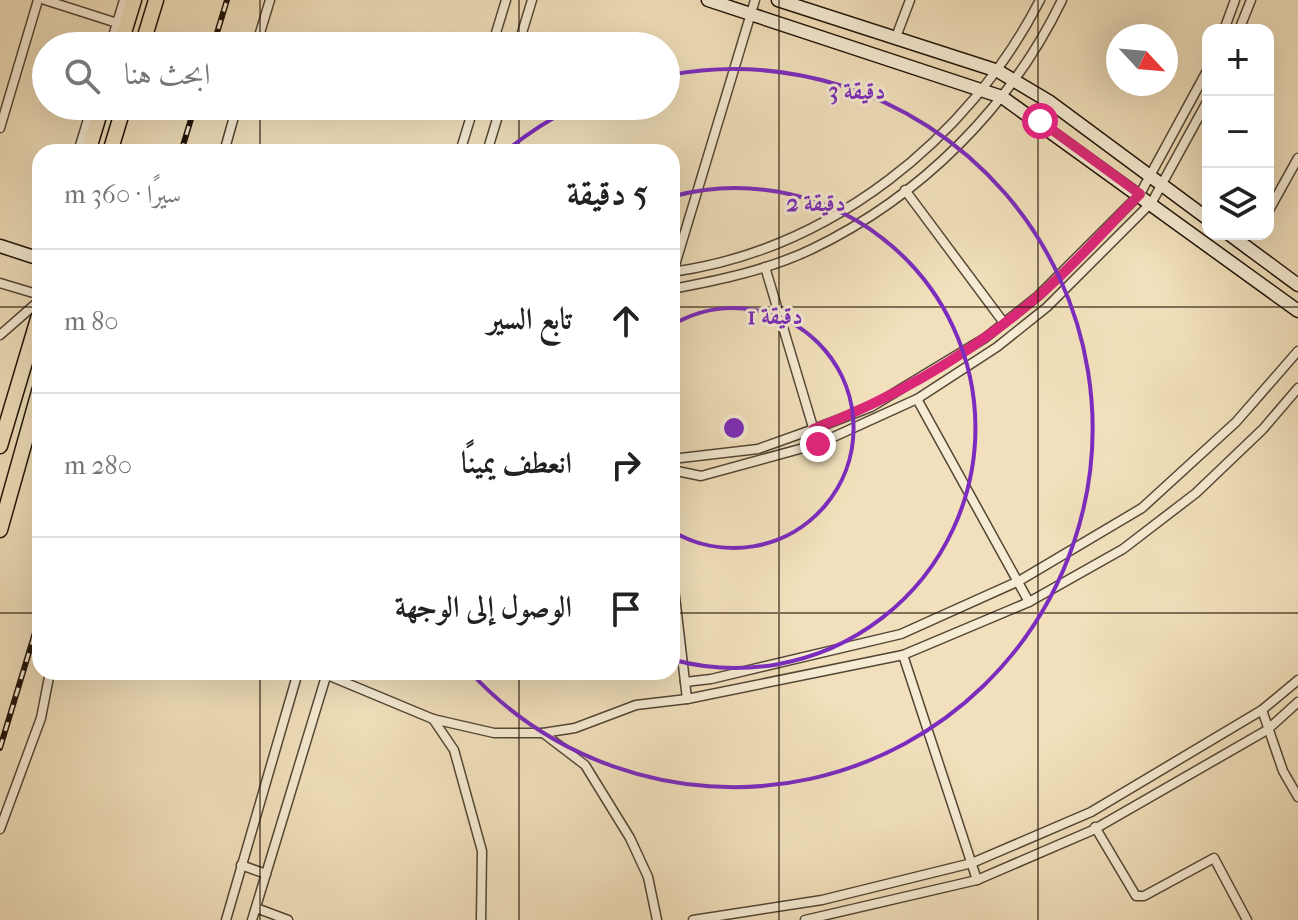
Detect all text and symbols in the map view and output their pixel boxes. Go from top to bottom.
north arrow [1106,24,1178,96]
map controls [1202,24,1274,240]
button: + [1202,24,1274,96]
search box [32,32,680,120]
icon: search [60,54,104,98]
text: ابحث هنا [124,57,210,92]
text: 3 دقيقة [829,77,885,105]
button: − [1202,96,1274,168]
route start [1022,103,1058,139]
button: layers [1202,168,1274,240]
text: 5 دقيقة [567,173,648,213]
text: سيرًا · 360 m [64,179,181,210]
text: 2 دقيقة [786,189,846,217]
icon: ahead [604,299,648,343]
text: تابع السير [487,302,572,337]
text: 1 دقيقة [747,302,803,330]
text: 80 m [64,306,119,337]
centre of rings [720,414,748,442]
route end [800,426,836,462]
icon: right [604,443,648,487]
text: انعطف يمينًا [461,446,572,481]
text: 280 m [64,450,132,481]
icon: arrive [604,587,648,631]
text: الوصول إلى الوجهة [395,590,572,625]

